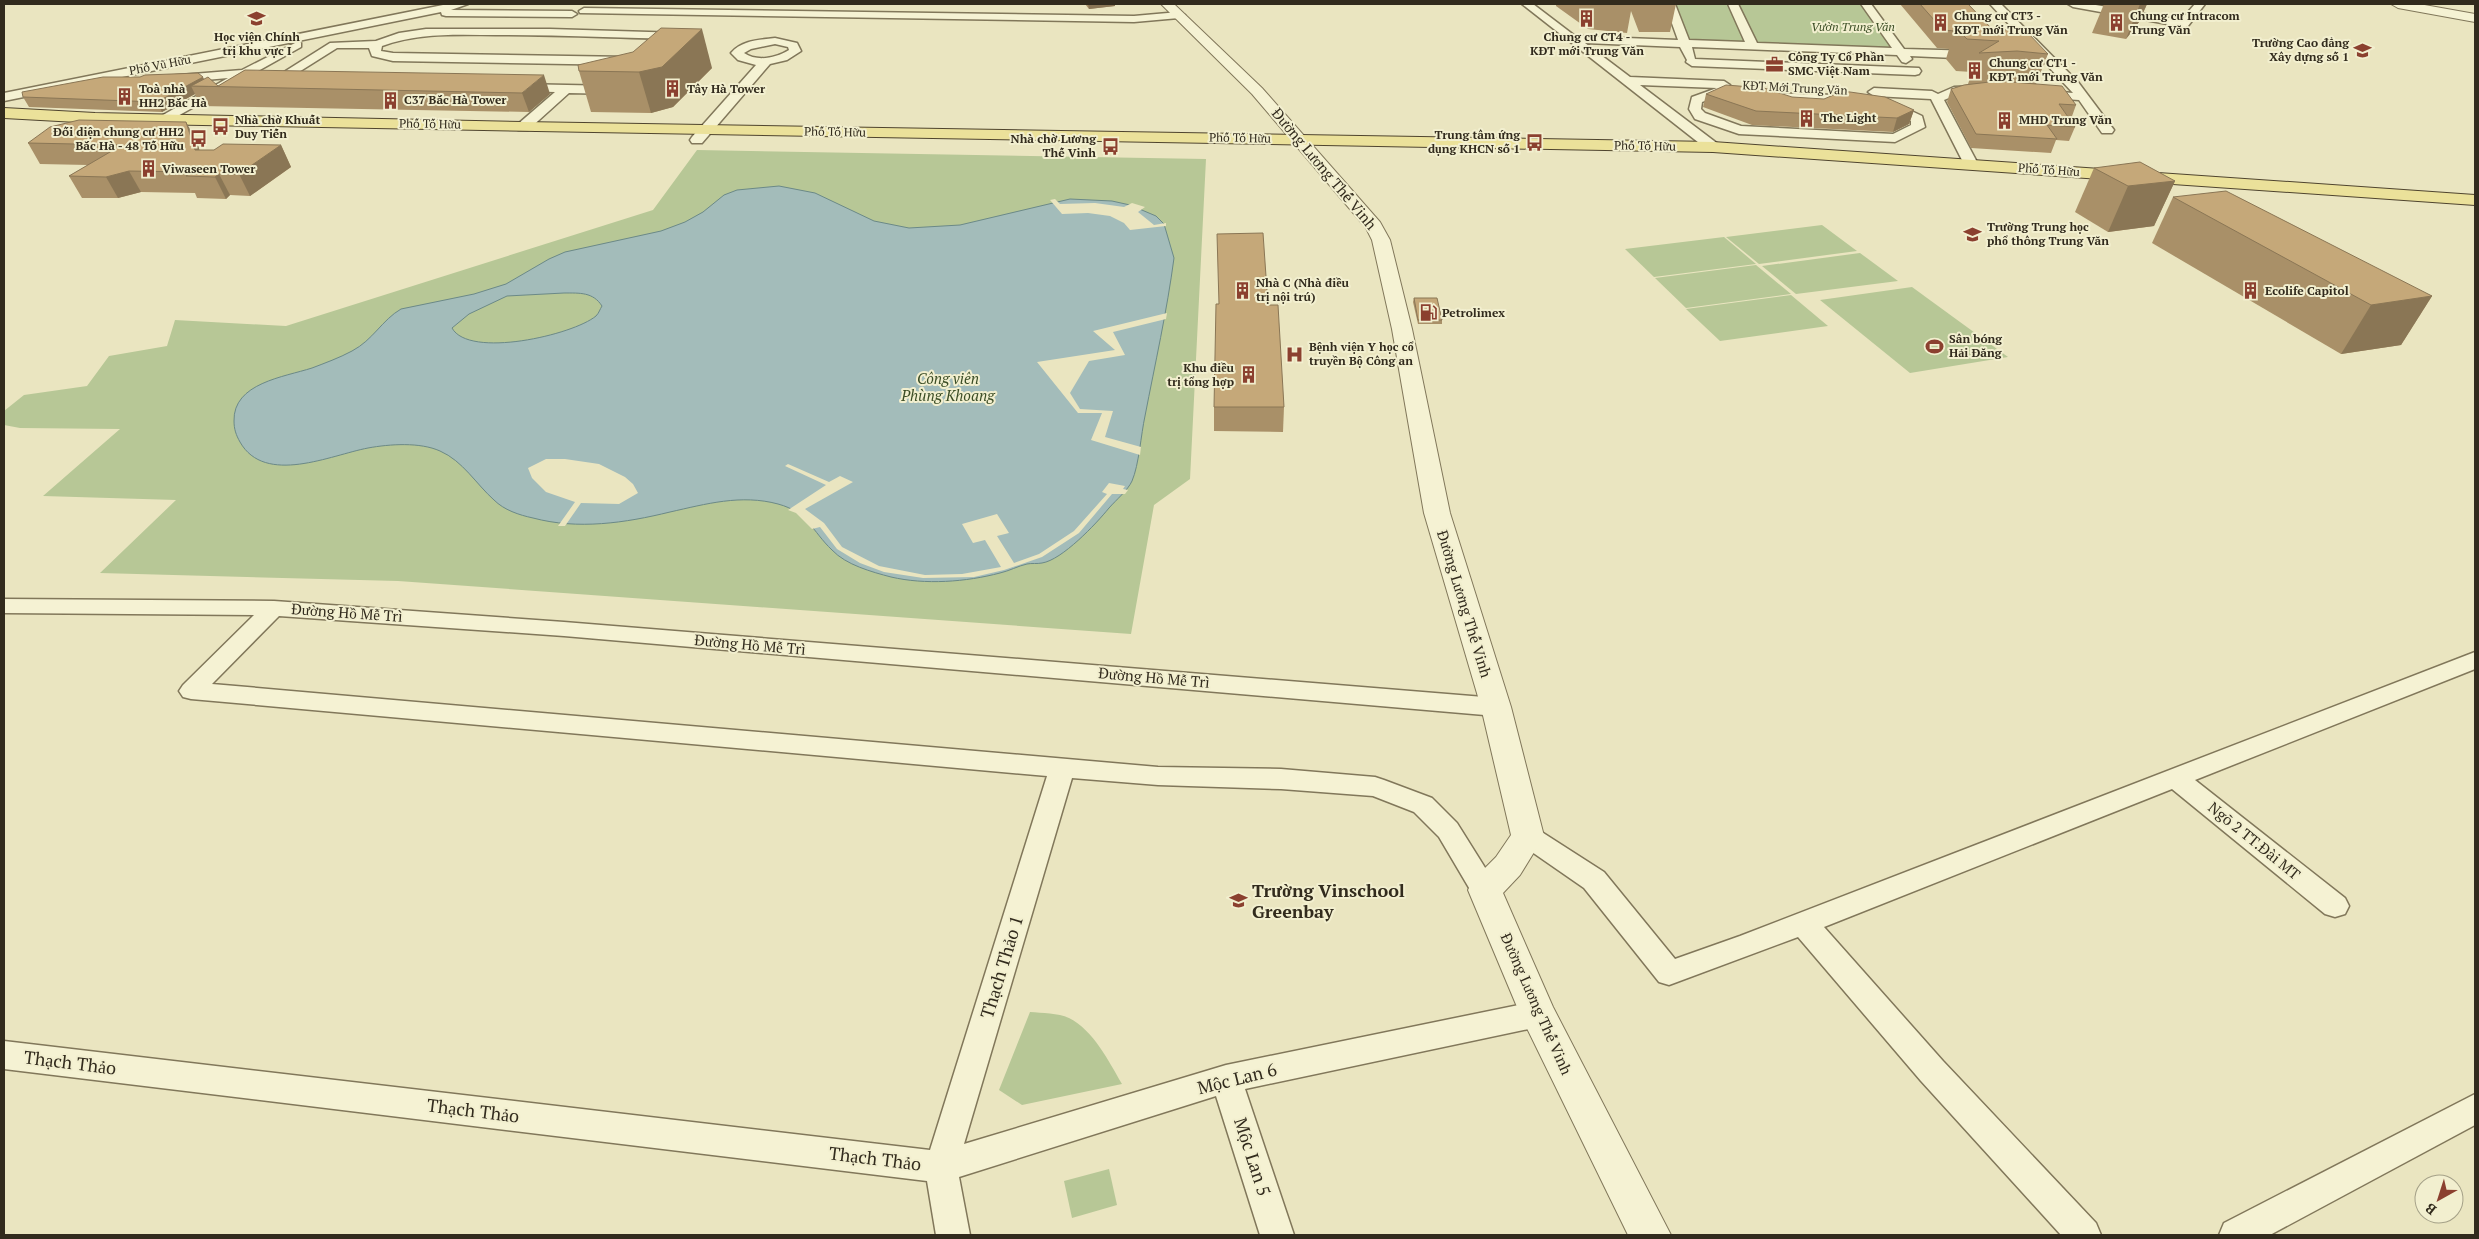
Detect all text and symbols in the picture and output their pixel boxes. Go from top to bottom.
school or university icon: Học viện Chính trị khu vực I [247,8,267,28]
building icon: Chung cư CT4 - KĐT mới Trung Văn [1577,8,1597,28]
place label: Chung cư CT3 - KĐT mới Trung Văn [1954,8,2068,37]
place label: Chung cư Intracom Trung Văn [2130,8,2240,37]
building icon: Chung cư CT3 - KĐT mới Trung Văn [1930,13,1950,33]
building icon: Chung cư Intracom Trung Văn [2106,13,2126,33]
park label: Vườn Trung Văn [1811,19,1895,34]
place label: Học viện Chính trị khu vực I [214,29,300,58]
place label: Chung cư CT4 - KĐT mới Trung Văn [1530,29,1644,58]
place label: Trường Cao đẳng Xây dựng số 1 [2252,35,2349,64]
school or university icon: Trường Cao đẳng Xây dựng số 1 [2353,40,2373,60]
place label: Công Ty Cổ Phần SMC Việt Nam [1788,49,1884,78]
street label: Phố Vũ Hữu [128,51,192,78]
office icon: Công Ty Cổ Phần SMC Việt Nam [1764,54,1784,74]
place label: Chung cư CT1 - KĐT mới Trung Văn [1989,55,2103,84]
building icon: Chung cư CT1 - KĐT mới Trung Văn [1965,60,1985,80]
street label: KĐT Mới Trung Văn [1742,77,1848,98]
building icon: Tây Hà Tower [663,79,683,99]
place label: Toà nhà HH2 Bắc Hà [139,81,207,110]
place label: Tây Hà Tower [687,81,766,96]
building icon: Toà nhà HH2 Bắc Hà [115,86,135,106]
building icon: C37 Bắc Hà Tower [380,90,400,110]
place label: C37 Bắc Hà Tower [404,92,507,107]
street label: Đường Lương Thế Vinh [1268,103,1382,234]
building icon: The Light [1797,108,1817,128]
place label: The Light [1821,110,1877,125]
building icon: MHD Trung Văn [1995,110,2015,130]
place label: Nhà chờ Khuất Duy Tiến [235,112,320,141]
place label: MHD Trung Văn [2019,112,2112,127]
street label: Phố Tố Hữu [399,115,461,132]
bus stop icon: Nhà chờ Khuất Duy Tiến [211,117,231,137]
street label: Phố Tố Hữu [804,123,866,140]
place label: Đối diện chung cư HH2 Bắc Hà - 48 Tố Hữu [53,124,185,153]
place label: Trung tâm ứng dụng KHCN số 1 [1428,127,1520,156]
bus stop icon: Đối diện chung cư HH2 Bắc Hà - 48 Tố Hữu [188,129,208,149]
street label: Phố Tố Hữu [1209,129,1271,146]
place label: Nhà chờ Lương Thế Vinh [1011,131,1096,160]
bus stop icon: Trung tâm ứng dụng KHCN số 1 [1524,132,1544,152]
bus stop icon: Nhà chờ Lương Thế Vinh [1100,136,1120,156]
street label: Phố Tố Hữu [1614,137,1676,154]
building icon: Viwaseen Tower [138,159,158,179]
street label: Phố Tố Hữu [2018,160,2081,179]
place label: Viwaseen Tower [162,161,256,176]
place label: Trường Trung học phổ thông Trung Văn [1987,219,2109,248]
school or university icon: Trường Trung học phổ thông Trung Văn [1963,224,1983,244]
place label: Nhà C (Nhà điều trị nội trú) [1256,275,1349,304]
building icon: Nhà C (Nhà điều trị nội trú) [1232,280,1252,300]
building icon: Ecolife Capitol [2241,281,2261,301]
place label: Ecolife Capitol [2265,283,2349,298]
fuel station icon: Petrolimex [1418,303,1438,323]
place label: Petrolimex [1442,305,1505,320]
place label: Sân bóng Hải Đăng [1949,331,2002,360]
sports icon: Sân bóng Hải Đăng [1925,336,1945,356]
place label: Bệnh viện Y học cổ truyền Bộ Công an [1309,339,1414,368]
hospital icon: Bệnh viện Y học cổ truyền Bộ Công an [1285,344,1305,364]
place label: Khu điều trị tổng hợp [1167,360,1235,389]
building icon: Khu điều trị tổng hợp [1238,365,1258,385]
park label: Công viên Phùng Khoang [900,368,996,405]
street label: Đường Lương Thế Vinh [1433,528,1497,680]
street label: Đường Hồ Mễ Trì [291,598,403,626]
street label: Đường Hồ Mễ Trì [694,629,807,659]
street label: Đường Hồ Mễ Trì [1098,662,1211,692]
street label: Ngõ 2 TT.Đài MT [2204,797,2305,884]
place label: Trường Vinschool Greenbay [1252,878,1405,923]
school or university icon: Trường Vinschool Greenbay [1228,891,1248,911]
street label: Thạch Thảo 1 [974,912,1028,1021]
street label: Đường Lương Thế Vinh [1497,930,1577,1078]
street label: Thạch Thảo [23,1044,118,1080]
street label: Mộc Lan 6 [1195,1056,1279,1099]
street label: Thạch Thảo [426,1092,521,1128]
street label: Mộc Lan 5 [1229,1114,1277,1199]
street label: Thạch Thảo [828,1140,923,1176]
north arrow [2414,1174,2464,1224]
text: B [2421,1199,2440,1220]

